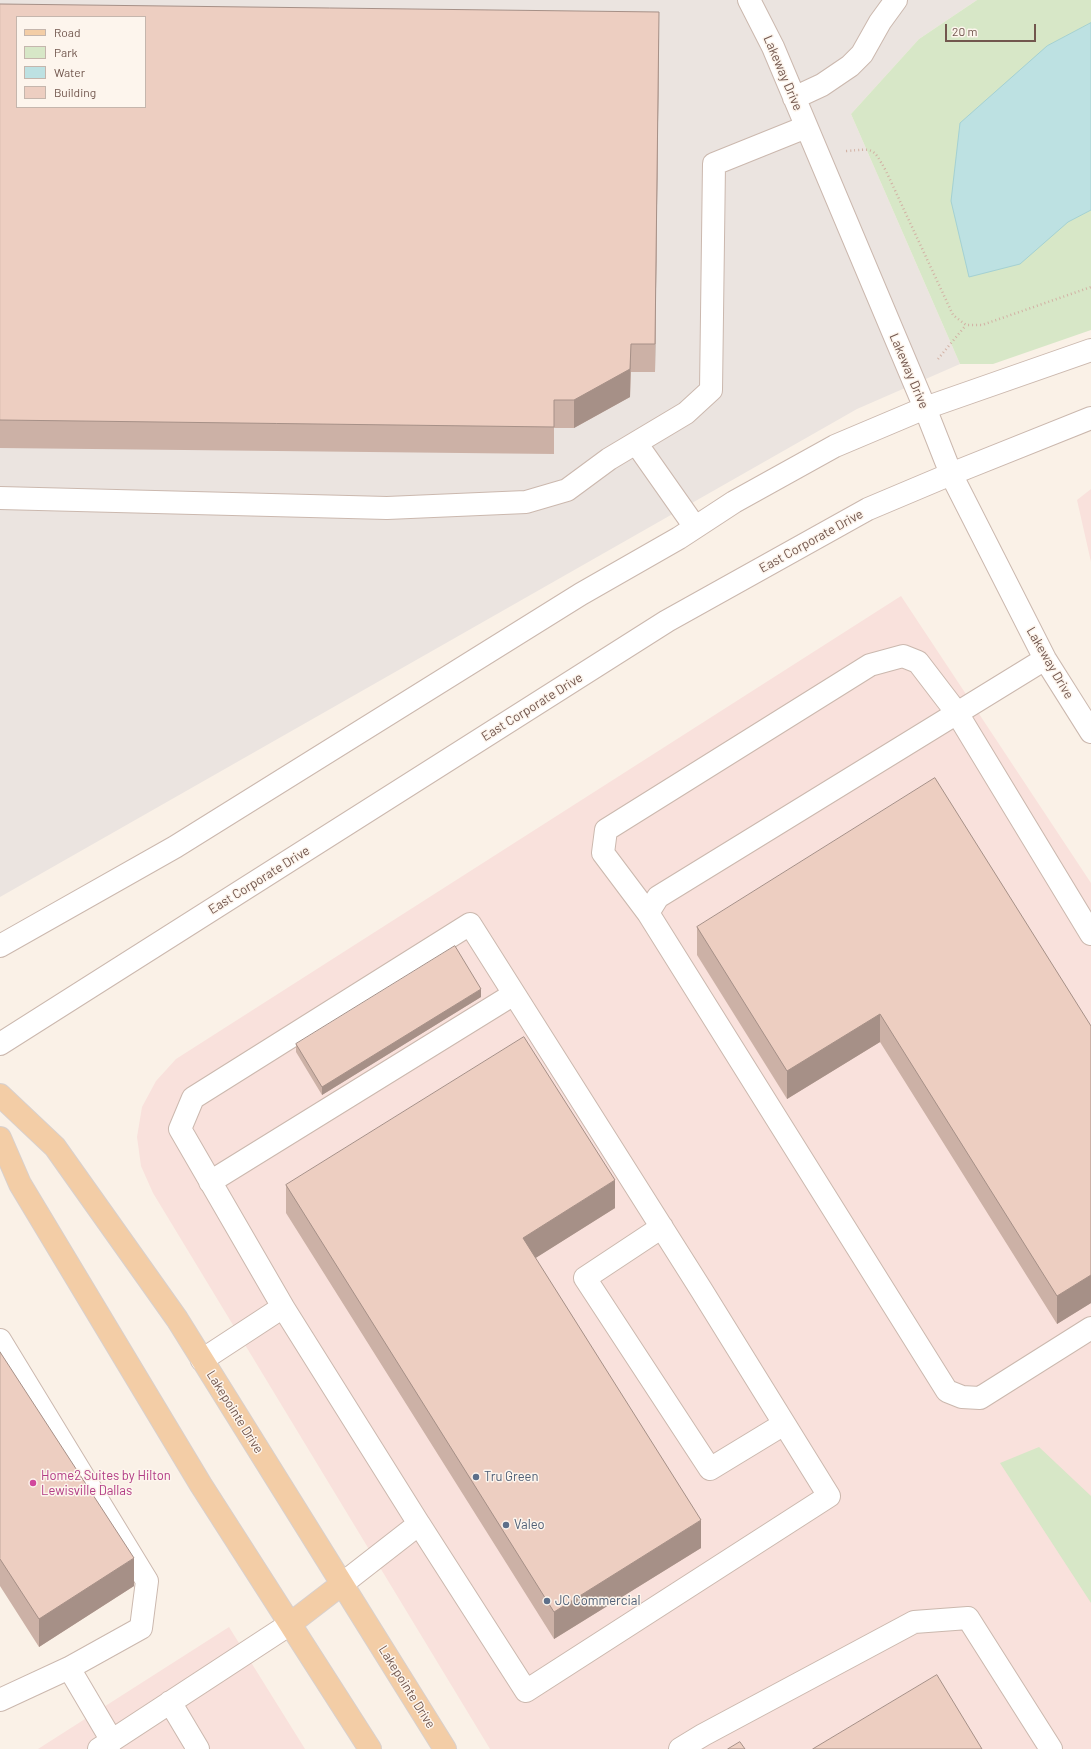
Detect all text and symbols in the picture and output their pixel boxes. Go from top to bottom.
legend [16,16,146,108]
scale bar [947,16,1038,42]
text: 20 m [952,24,978,38]
text: Road [54,25,81,39]
street label: Lakeway Drive [760,33,806,113]
text: Park [54,45,78,59]
text: Water [54,65,85,79]
text: Building [54,85,96,99]
street label: Lakeway Drive [886,331,932,411]
street label: East Corporate Drive [756,506,866,576]
street label: Lakeway Drive [1023,624,1077,702]
street label: East Corporate Drive [479,670,585,744]
street label: East Corporate Drive [206,843,312,917]
street label: Lakepointe Drive [203,1368,267,1456]
place label: Home2 Suites by Hilton Lewisville Dallas [41,1468,171,1499]
place label: Tru Green [484,1469,539,1485]
marker: Tru Green [471,1472,481,1482]
marker: Home2 Suites by Hilton Lewisville Dallas [28,1478,38,1488]
place label: Valeo [514,1517,545,1533]
marker: Valeo [501,1520,511,1530]
place label: JC Commercial [555,1593,640,1609]
marker: JC Commercial [542,1596,552,1606]
street label: Lakepointe Drive [375,1643,439,1731]

